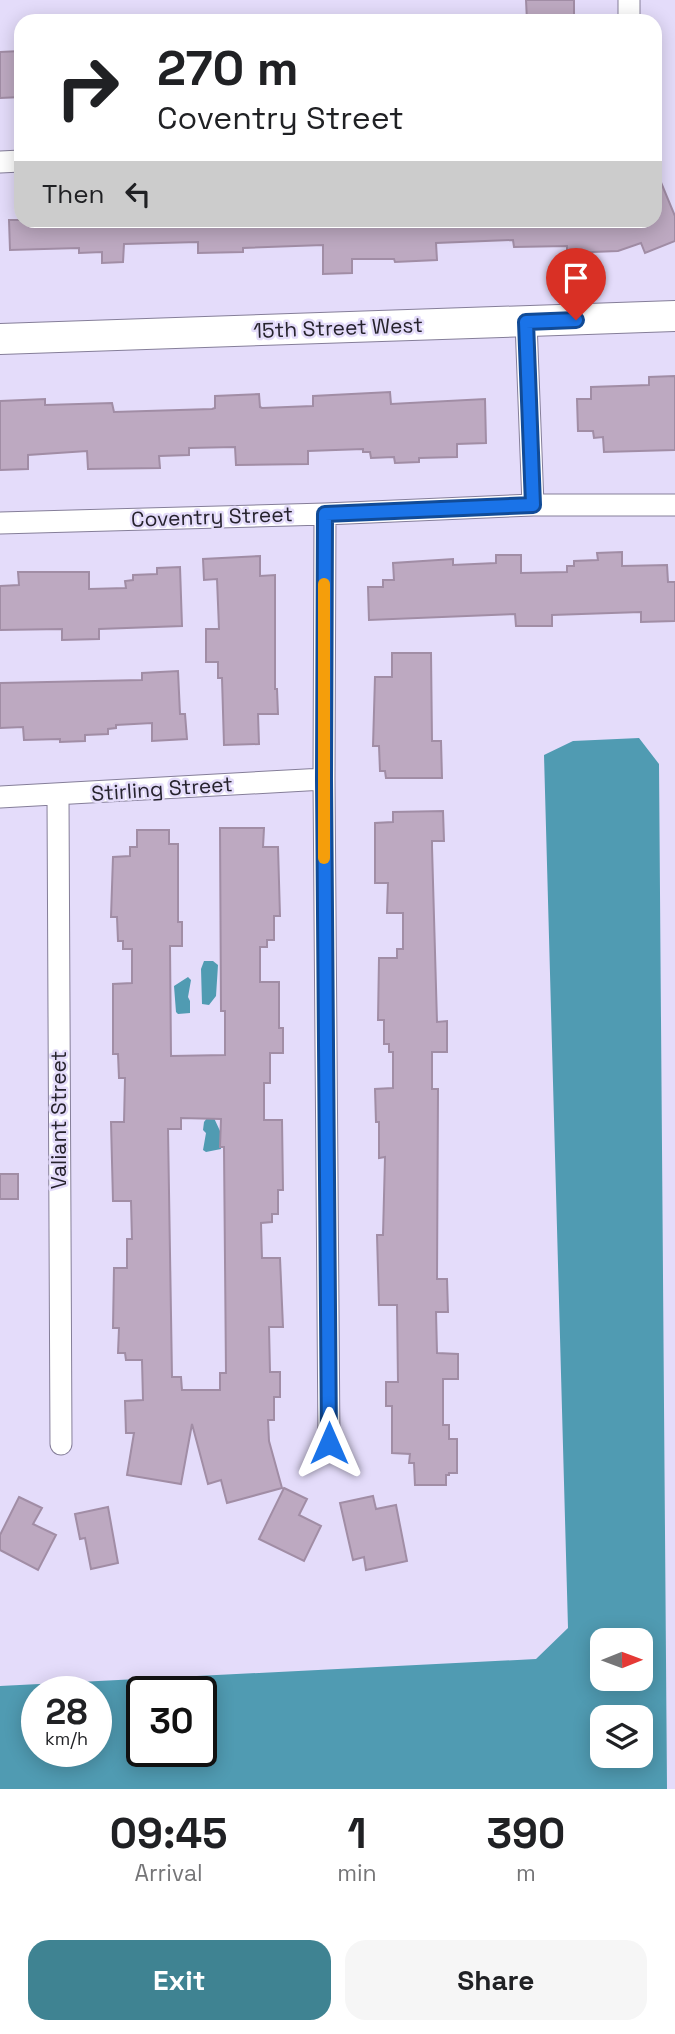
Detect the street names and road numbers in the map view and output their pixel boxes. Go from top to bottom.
street label: 15th Street West [253,311,423,344]
street label: Coventry Street [131,500,293,533]
street label: Stirling Street [90,770,234,807]
street label: Valiant Street [45,1051,72,1189]

